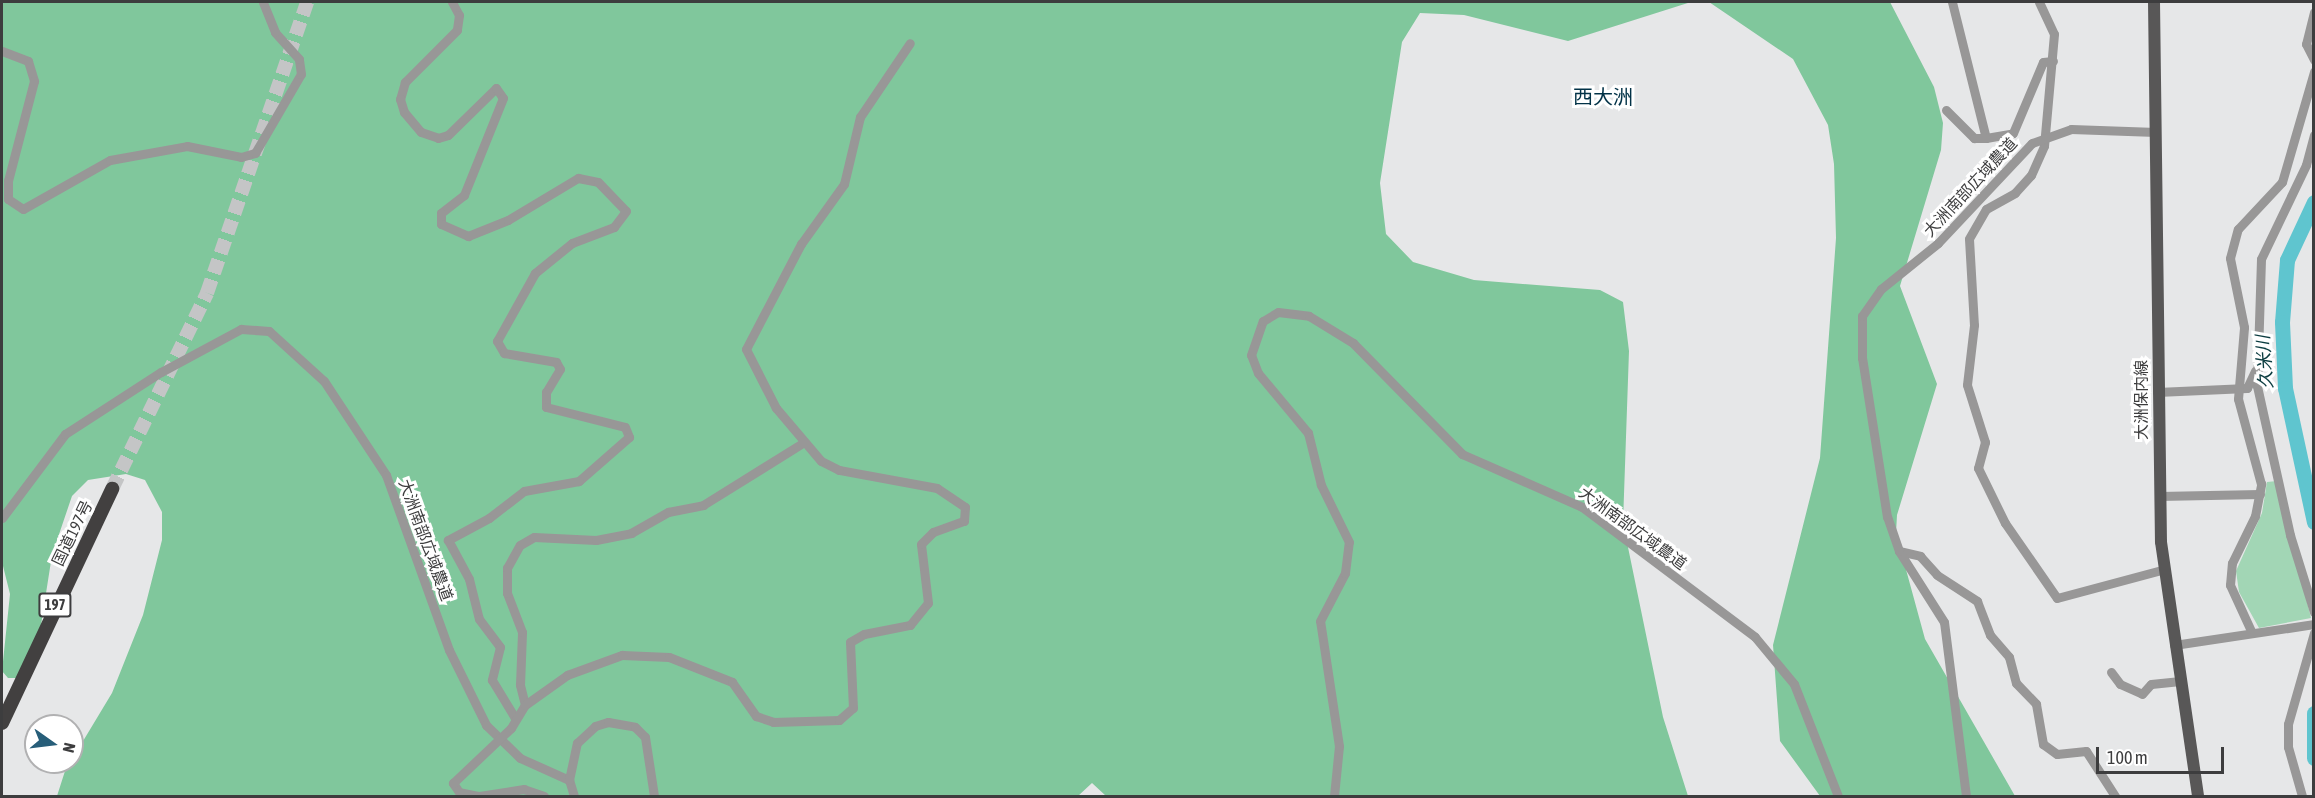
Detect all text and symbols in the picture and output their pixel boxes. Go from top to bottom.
district label: 西大洲 [1573,84,1633,108]
street label: 大洲南部広域農道 [1919,134,2021,240]
water label: 久米川 [2252,334,2278,390]
street label: 大洲保内線 [2131,360,2151,440]
street label: 大洲南部広域農道 [395,477,457,603]
street label: 大洲南部広域農道 [1576,483,1690,573]
street label: 国道197号 [48,497,96,569]
road number: 197 [37,593,73,617]
north arrow [24,714,84,774]
scale bar [2099,735,2226,773]
text: N [60,741,79,755]
text: 100 m [2107,747,2148,768]

